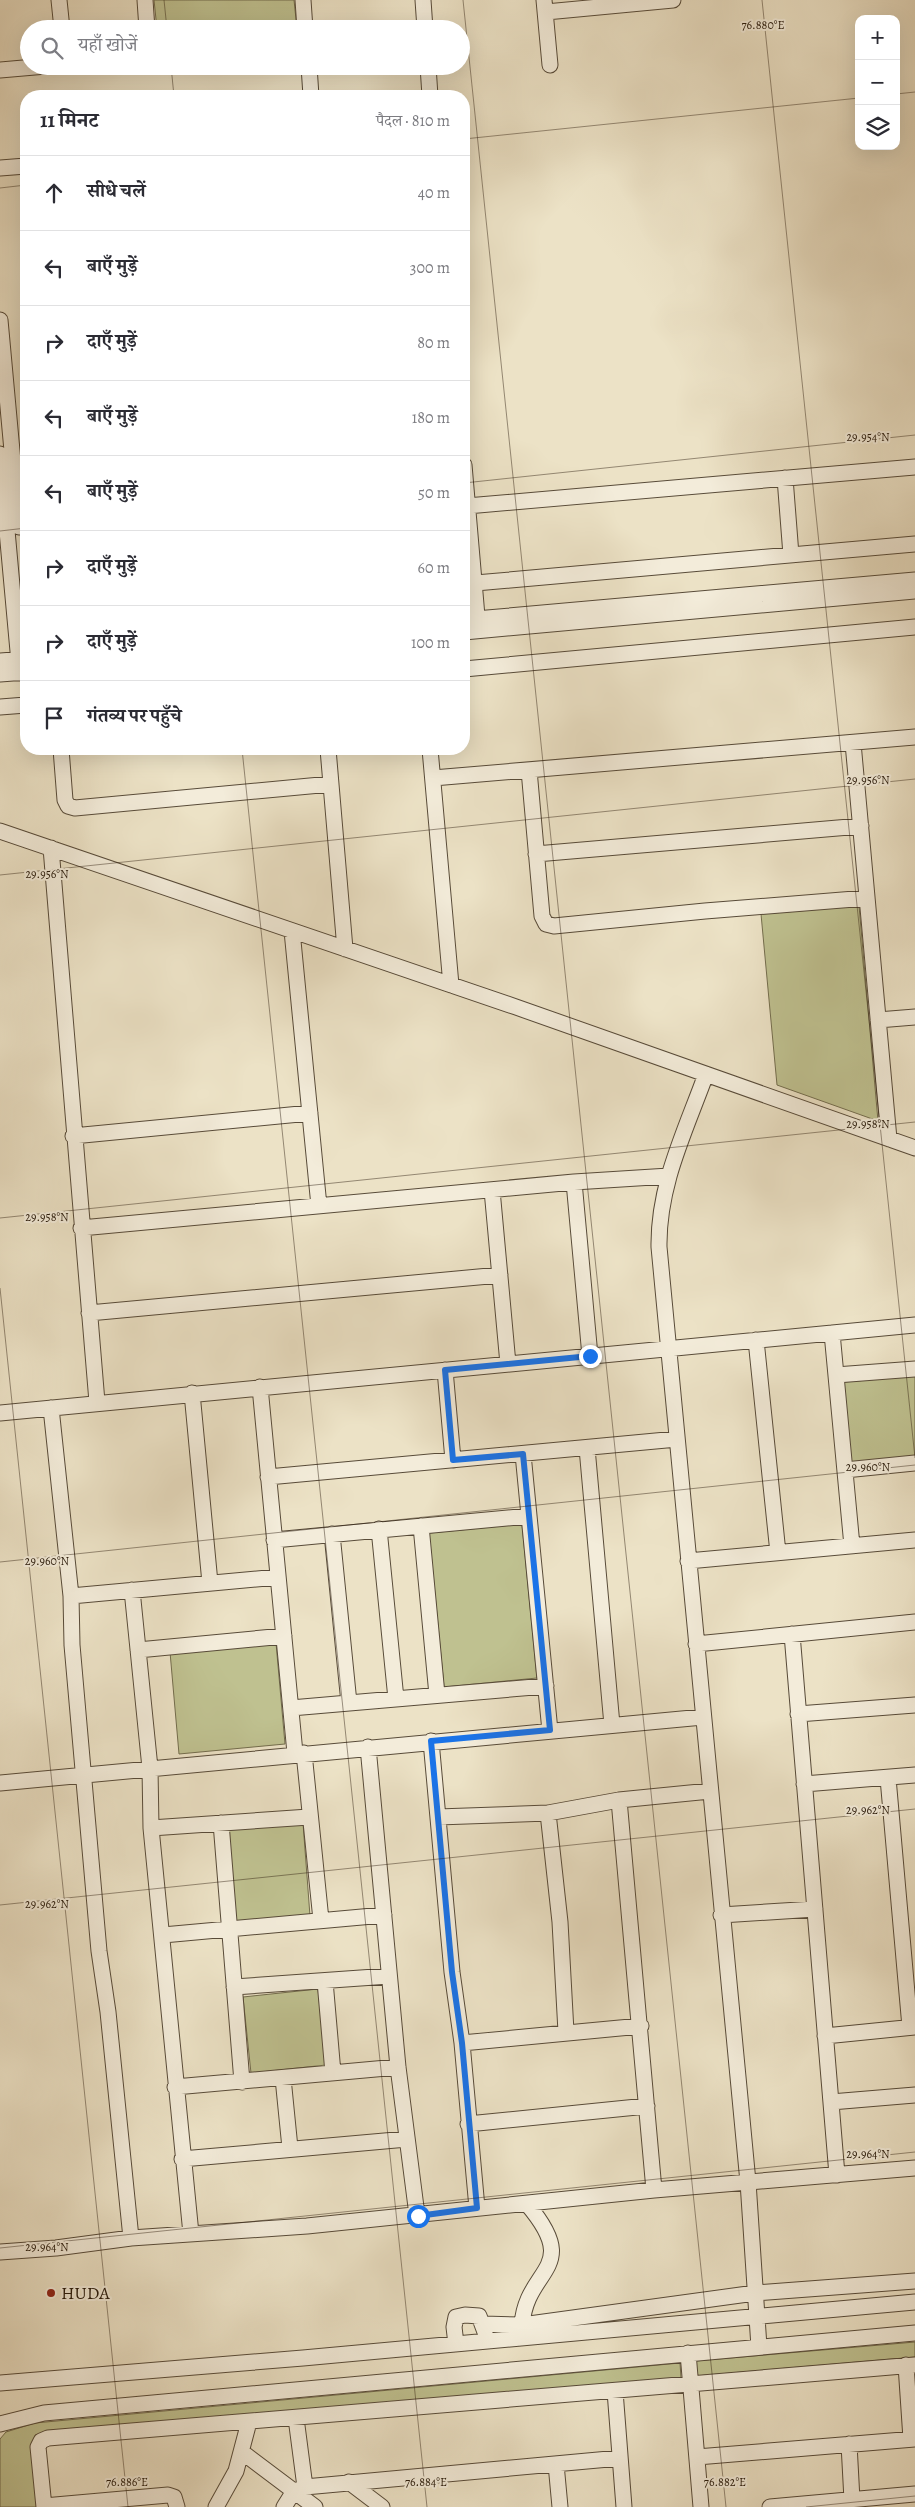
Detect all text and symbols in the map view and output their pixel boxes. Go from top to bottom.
map controls [855,15,900,150]
button: + [855,15,900,60]
text: 76.880°E [742,17,785,33]
search box [20,20,470,75]
text: यहाँ खोजें [78,32,137,58]
icon: search [38,34,66,62]
button: − [855,60,900,105]
button: layers [855,105,900,150]
text: 11 मिनट [40,106,99,134]
text: पैदल · 810 m [376,110,450,132]
text: सीधे चलें [87,178,145,204]
icon: ahead [40,179,68,207]
text: 40 m [418,182,450,204]
text: बाएँ मुड़ें [87,253,137,279]
icon: left [40,254,68,282]
text: 300 m [410,257,450,279]
text: दाएँ मुड़ें [87,328,137,354]
icon: right [40,329,68,357]
text: 80 m [417,332,450,354]
text: बाएँ मुड़ें [87,403,137,429]
icon: left [40,404,68,432]
text: 180 m [412,407,450,429]
text: 29.954°N [846,429,890,445]
text: बाएँ मुड़ें [87,478,137,504]
icon: left [40,479,68,507]
text: 50 m [418,482,450,504]
text: दाएँ मुड़ें [87,553,137,579]
icon: right [40,554,68,582]
text: 60 m [418,557,450,579]
text: दाएँ मुड़ें [87,628,137,654]
icon: right [40,629,68,657]
text: 100 m [411,632,450,654]
text: गंतव्य पर पहुँचे [87,703,182,729]
icon: arrive [40,704,68,732]
text: 29.956°N [846,772,890,788]
text: 29.956°N [25,866,69,882]
text: 29.958°N [846,1116,890,1132]
text: 29.958°N [25,1209,69,1225]
route end [579,1345,602,1368]
text: 29.960°N [846,1459,891,1475]
text: 29.960°N [25,1553,70,1569]
text: 29.962°N [846,1802,890,1818]
text: 29.962°N [25,1896,69,1912]
text: 29.964°N [846,2146,890,2162]
route start [407,2205,430,2228]
text: 29.964°N [25,2239,69,2255]
place label: HUDA [61,2281,110,2305]
marker: HUDA [45,2287,57,2299]
text: 76.886°E [106,2474,148,2490]
text: 76.884°E [405,2474,447,2490]
text: 76.882°E [704,2474,746,2490]

